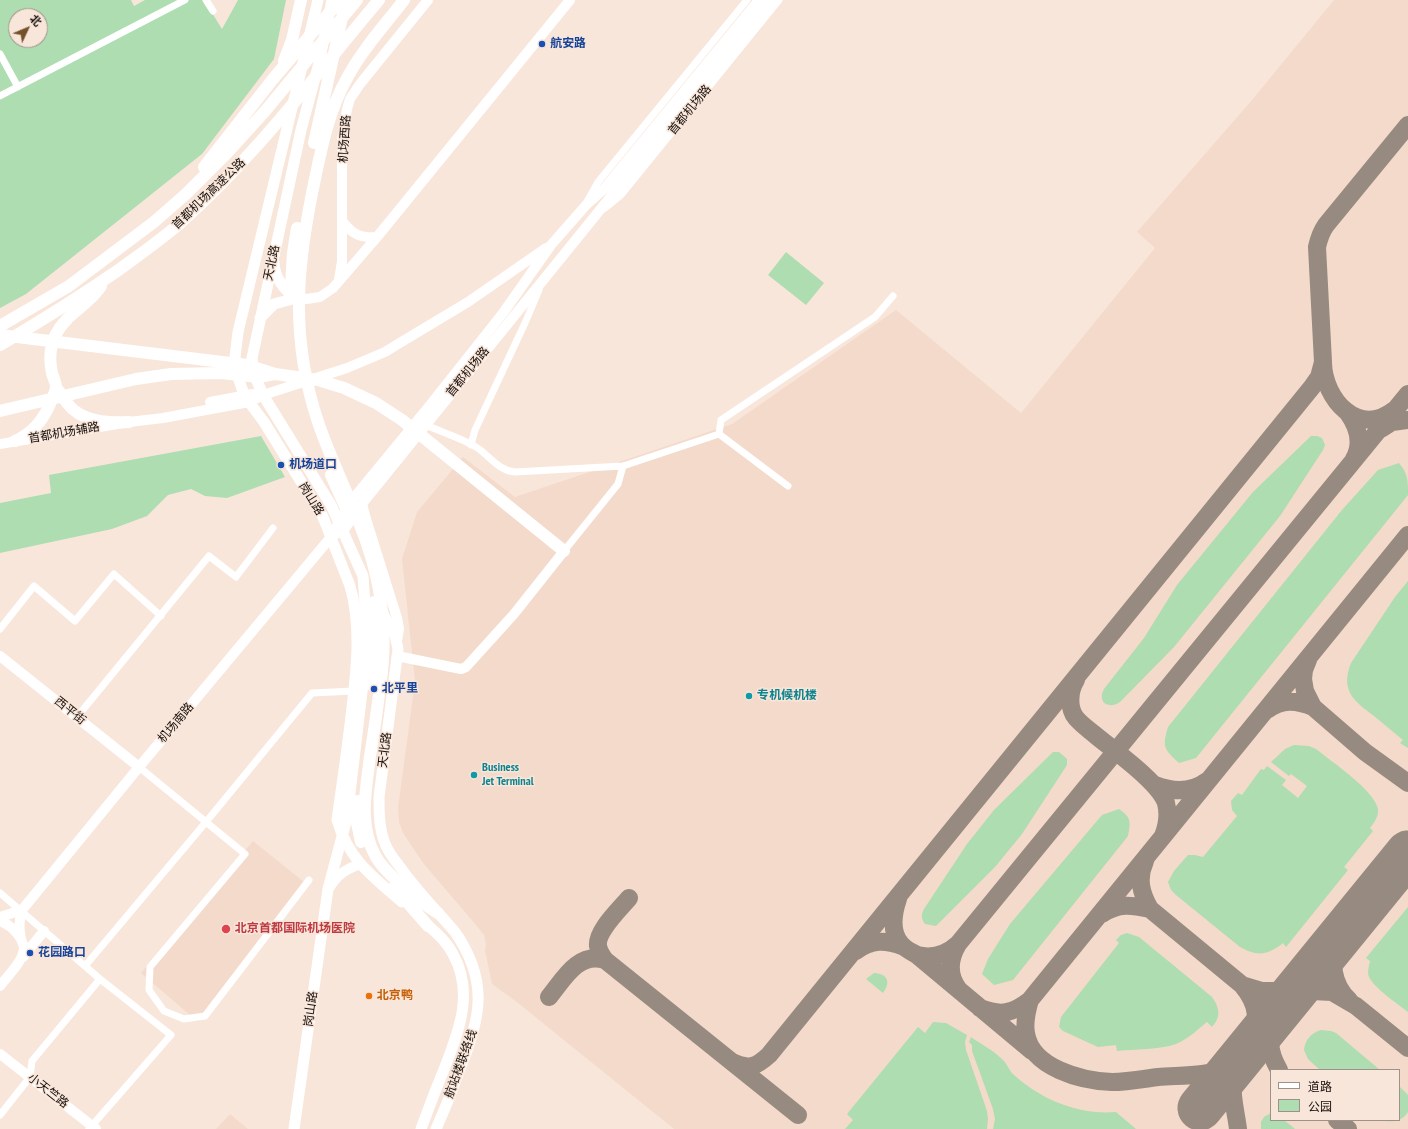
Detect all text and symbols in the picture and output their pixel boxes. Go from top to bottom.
north arrow [8,8,48,48]
text: 北 [27,12,45,29]
place label: 航安路 [550,37,586,51]
marker: 航安路 [537,39,547,49]
street label: 首都机场路 [666,82,714,138]
street label: 机场西路 [336,115,354,163]
street label: 首都机场高速公路 [169,155,249,233]
street label: 天北路 [261,244,283,282]
street label: 首都机场路 [444,344,492,400]
street label: 首都机场辅路 [27,420,101,446]
place label: 机场道口 [289,458,337,472]
marker: 机场道口 [276,460,286,470]
street label: 岗山路 [295,480,327,518]
place label: 北平里 [382,682,418,696]
marker: 北平里 [369,684,379,694]
place label: 专机候机楼 [757,689,817,703]
marker: 专机候机楼 [744,691,754,701]
street label: 西平街 [51,694,89,728]
street label: 机场南路 [155,700,197,746]
street label: 天北路 [376,731,394,769]
place label: Business Jet Terminal [482,761,534,789]
marker: Business Jet Terminal [469,770,479,780]
place label: 北京首都国际机场医院 [235,922,355,936]
marker: 北京首都国际机场医院 [220,923,232,935]
place label: 花园路口 [38,946,86,960]
marker: 花园路口 [25,948,35,958]
place label: 北京鸭 [377,989,413,1003]
street label: 岗山路 [301,990,321,1028]
marker: 北京鸭 [364,991,374,1001]
street label: 航站楼联络线 [442,1028,480,1100]
legend [1270,1069,1400,1121]
street label: 小天竺路 [25,1071,71,1111]
text: 道路 [1308,1079,1332,1094]
text: 公园 [1308,1099,1332,1114]

